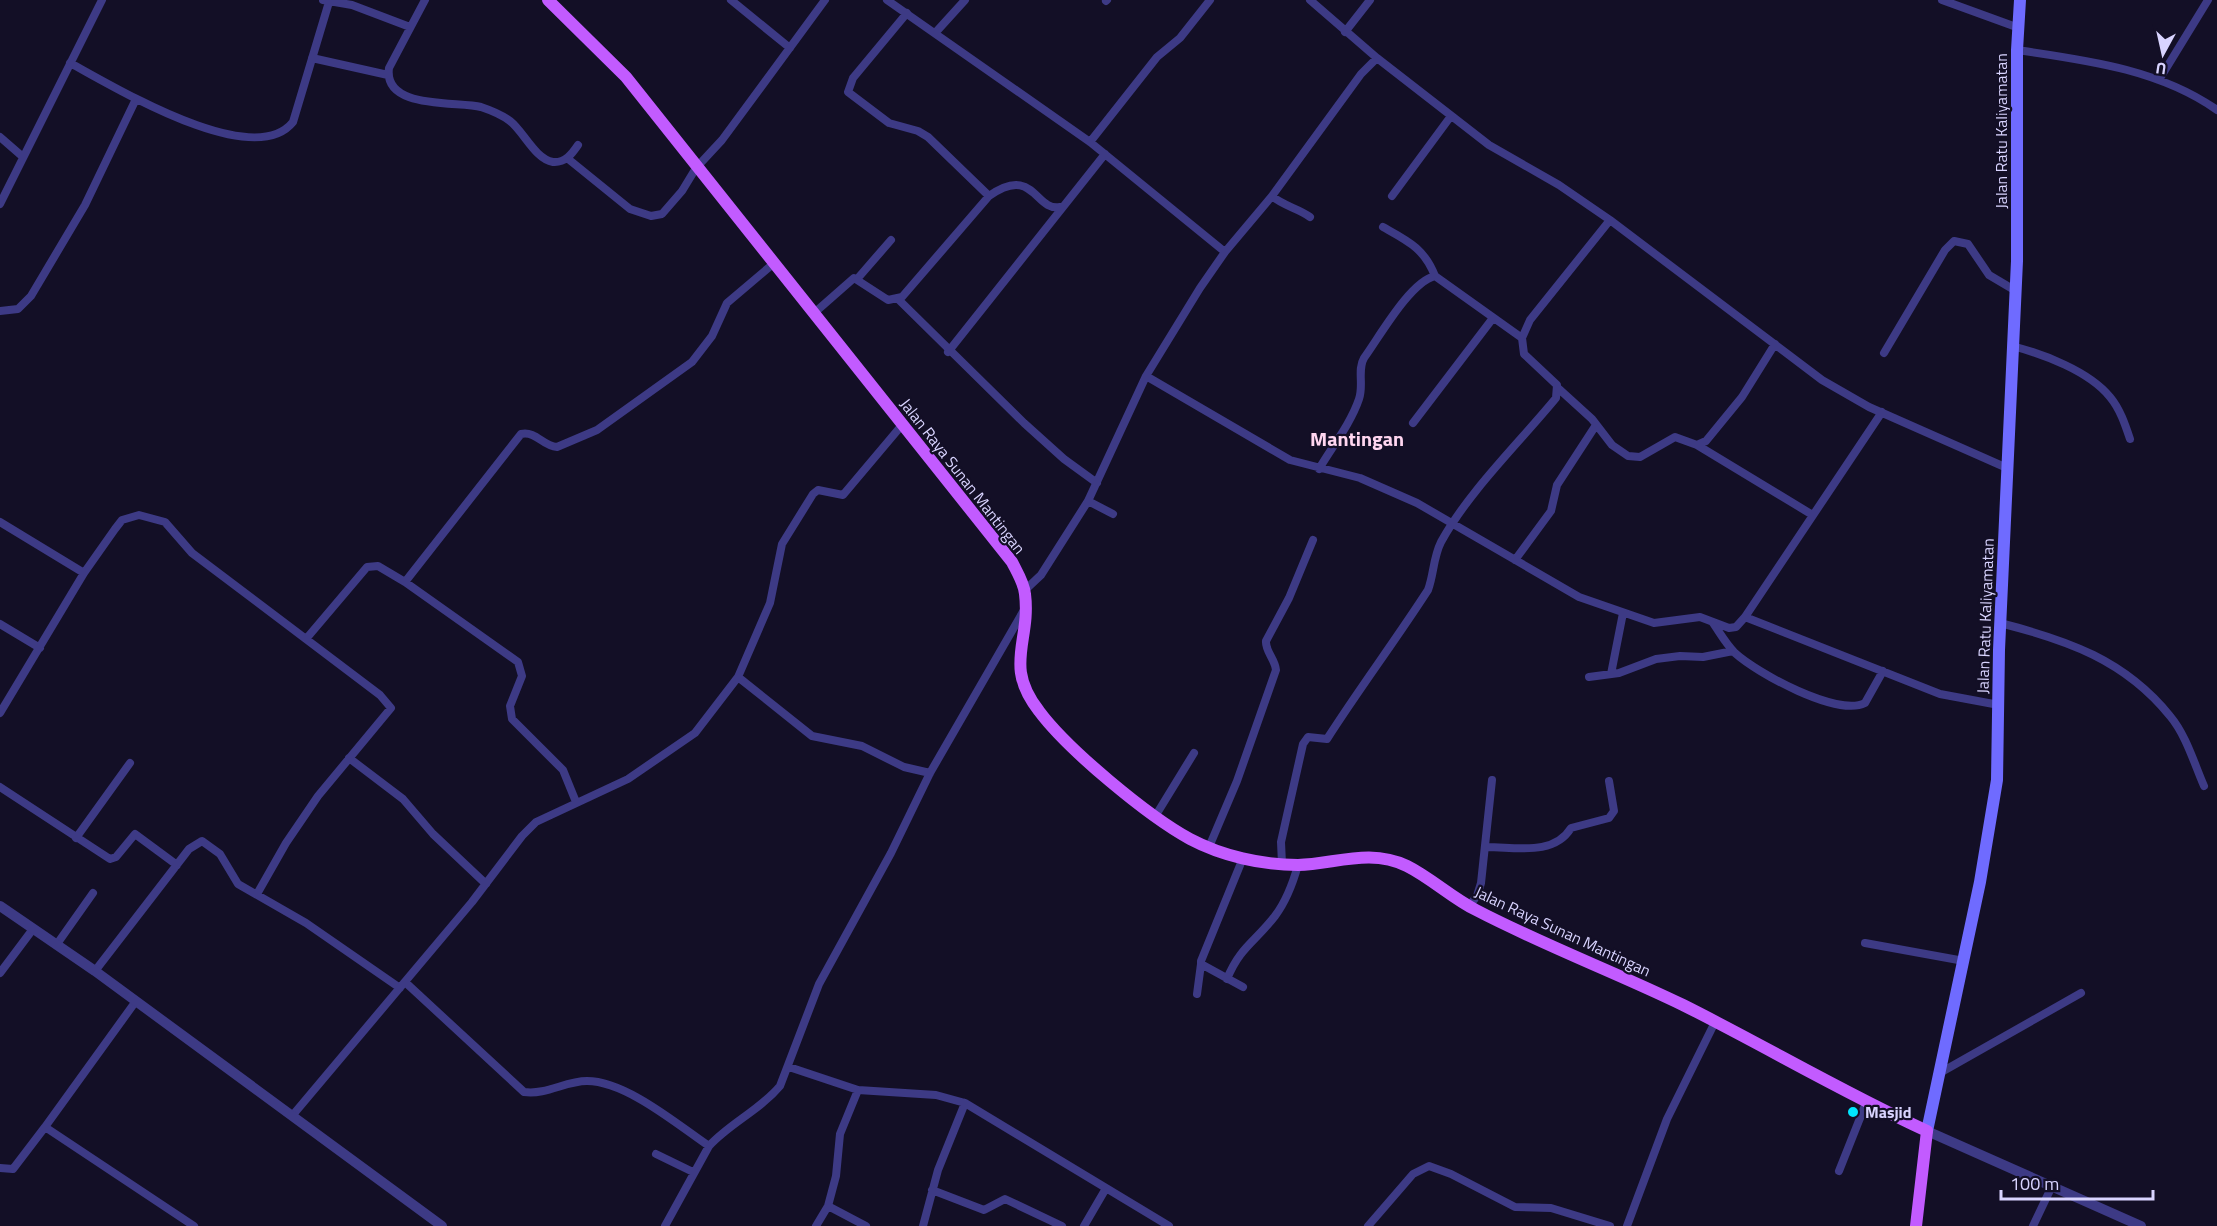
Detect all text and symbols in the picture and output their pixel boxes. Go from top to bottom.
north arrow [2133,24,2193,84]
street label: Jalan Ratu Kaliyamatan [1989,53,2013,209]
text: U [2154,56,2168,81]
street label: Jalan Raya Sunan Mantingan [894,393,1032,559]
district label: Mantingan [1310,423,1404,454]
street label: Jalan Ratu Kaliyamatan [1970,538,2000,694]
street label: Jalan Raya Sunan Mantingan [1471,880,1655,982]
place label: Masjid [1865,1100,1912,1124]
marker: Masjid [1846,1105,1860,1119]
scale bar [2001,1163,2152,1201]
text: 100 m [2010,1170,2059,1197]

